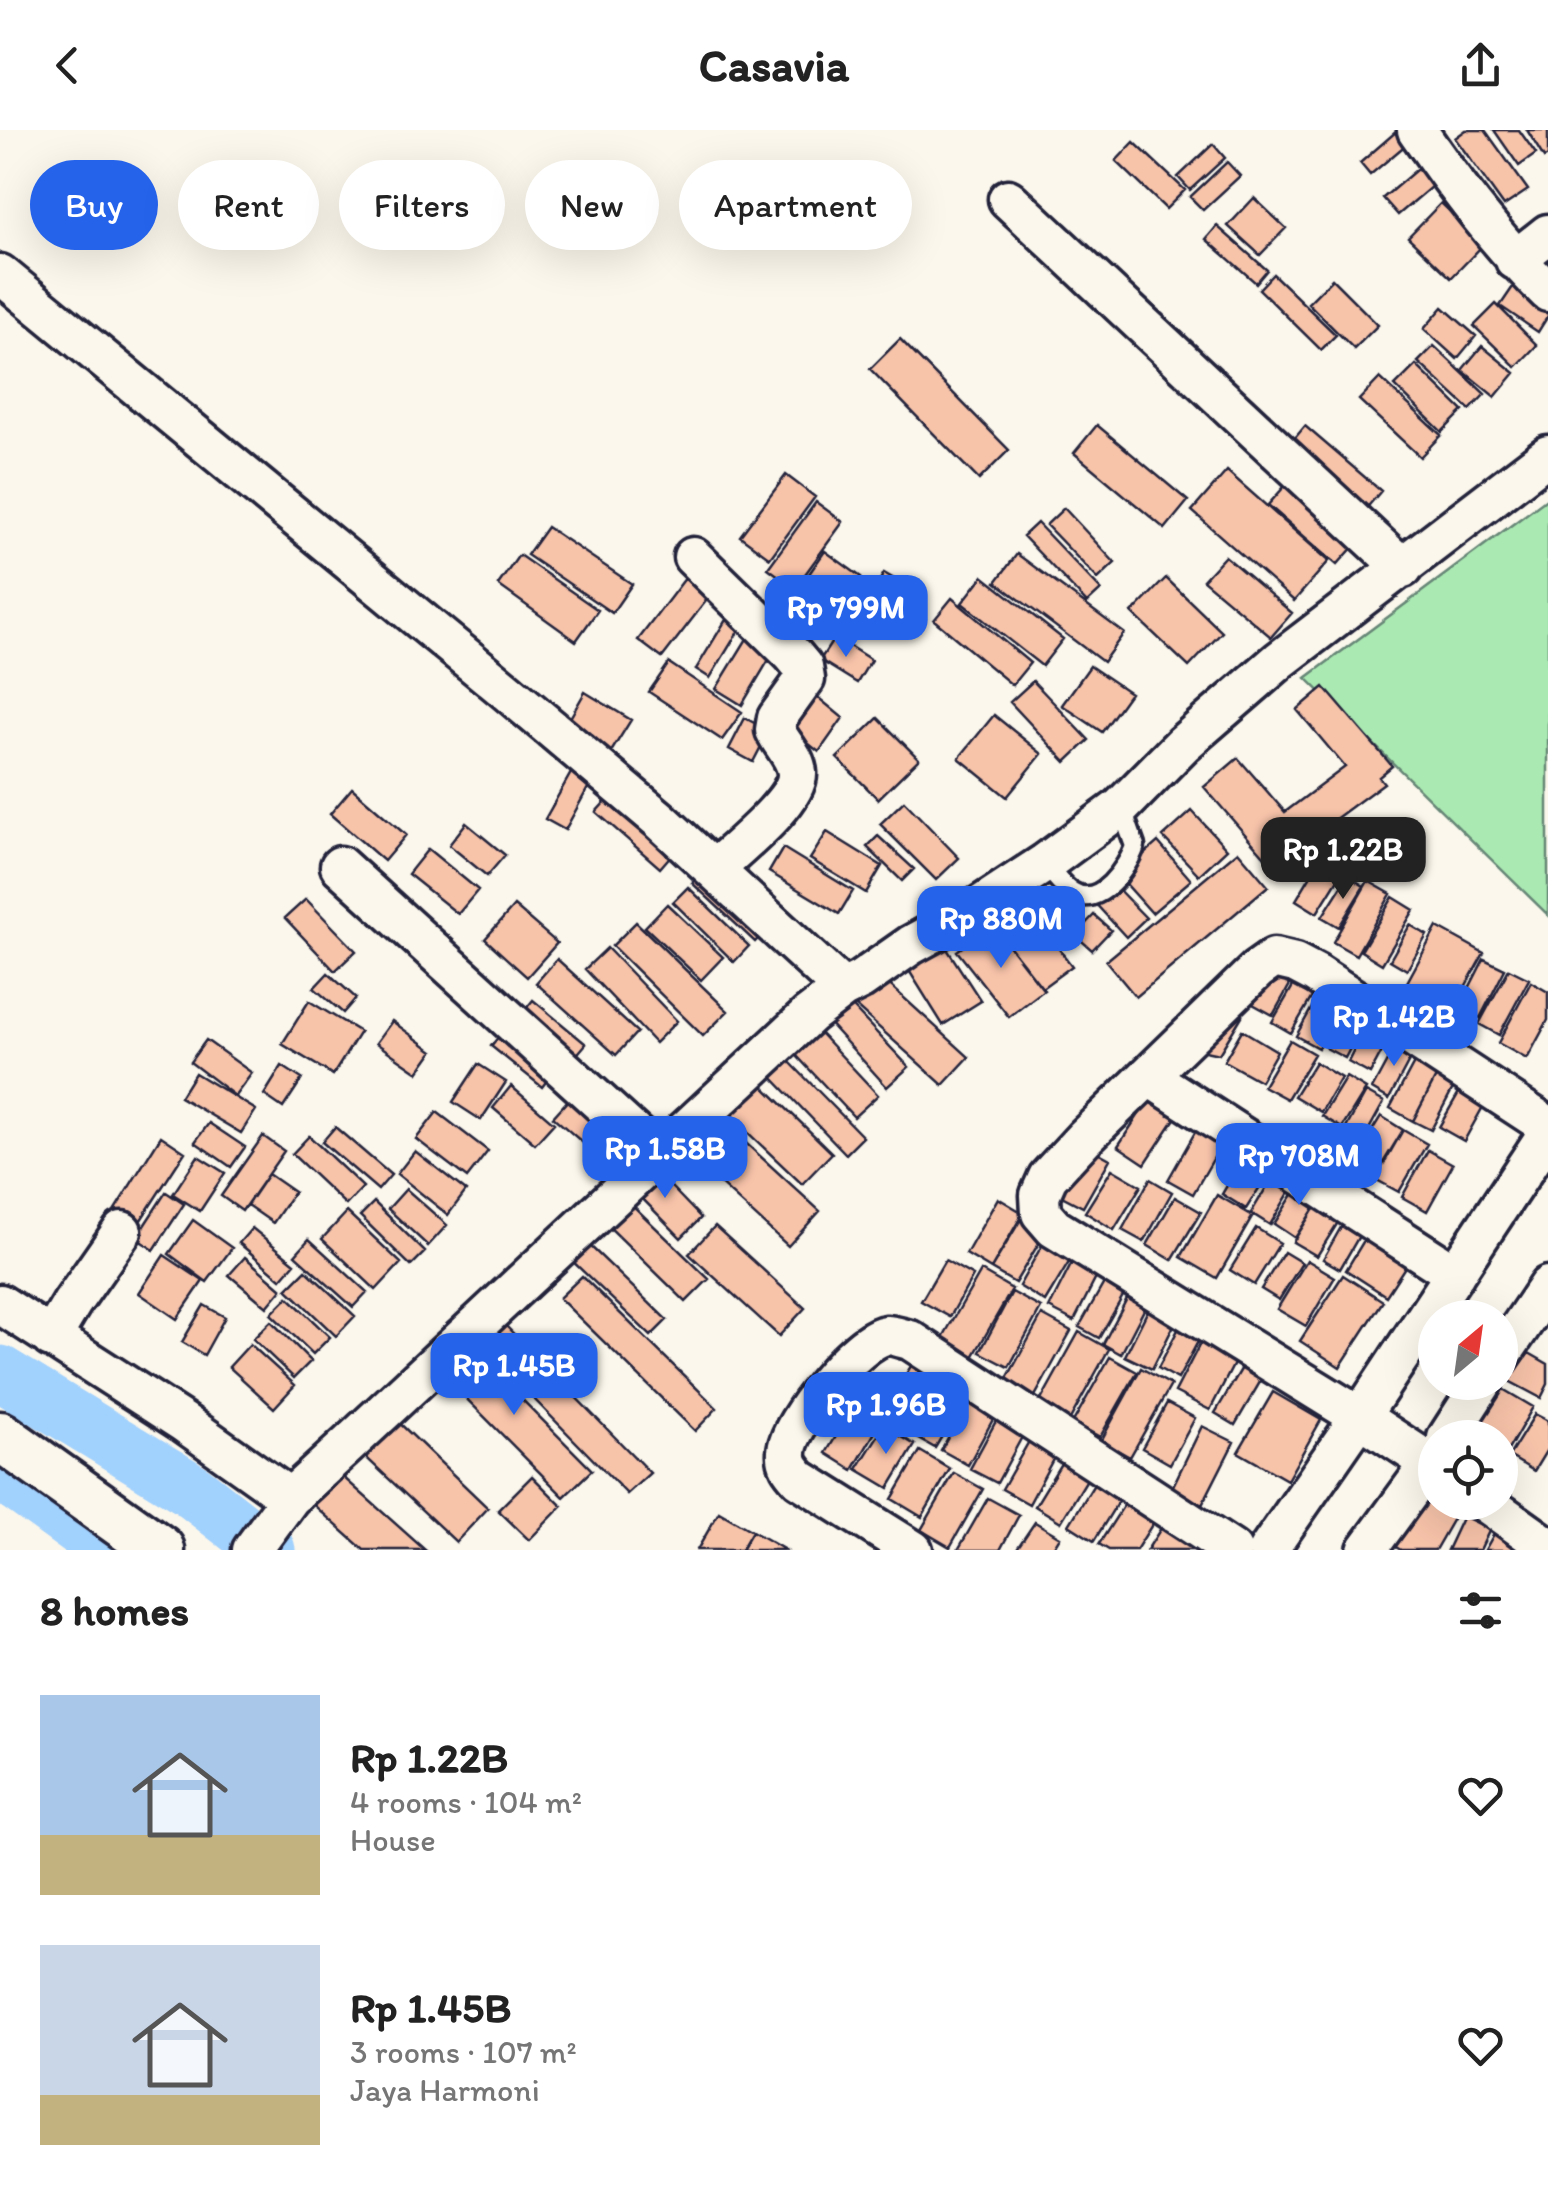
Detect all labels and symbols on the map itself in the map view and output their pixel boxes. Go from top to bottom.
pin: Rp 799M [754,575,938,660]
pin: Rp 1.22B [1240,817,1446,902]
pin: Rp 880M [909,886,1093,971]
pin: Rp 1.42B [1291,984,1497,1069]
pin: Rp 1.58B [562,1116,768,1201]
pin: Rp 708M [1207,1123,1391,1208]
north arrow [1418,1300,1518,1400]
pin: Rp 1.45B [411,1333,617,1418]
pin: Rp 1.96B [783,1372,989,1457]

